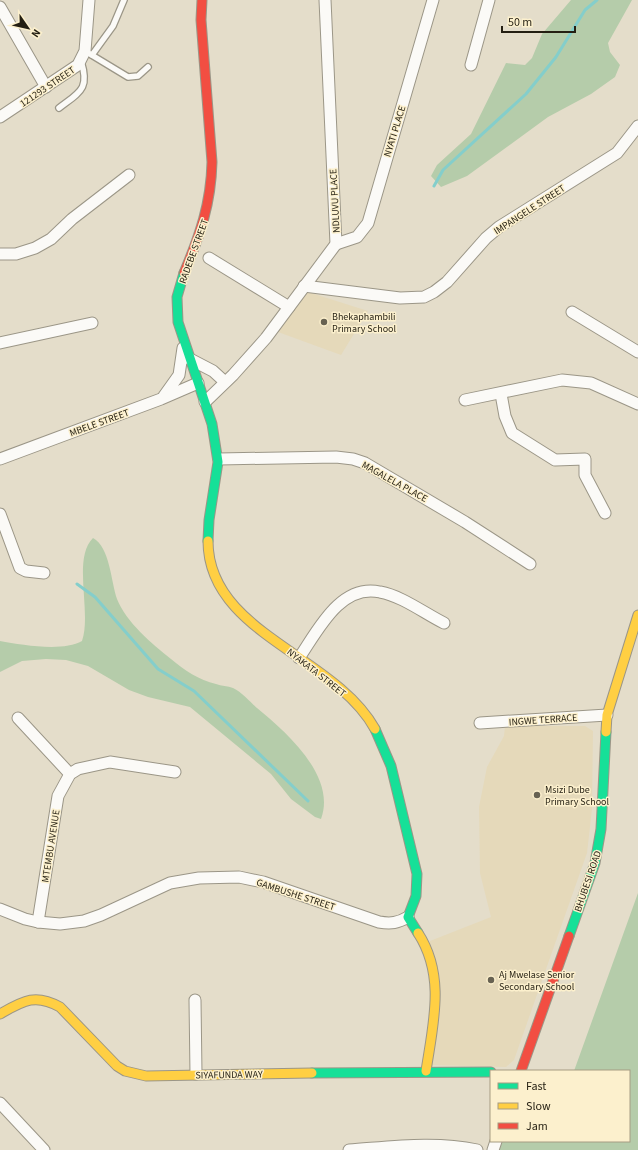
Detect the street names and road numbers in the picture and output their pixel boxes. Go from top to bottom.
street label: 121293 STREET [17,63,78,111]
street label: NYATI PLACE [381,104,409,159]
street label: NDLUVU PLACE [326,169,344,233]
street label: IMPANGELE STREET [491,181,569,238]
street label: RADEBE STREET [176,217,212,286]
street label: MBELE STREET [68,405,132,440]
street label: MAGALELA PLACE [359,458,430,506]
street label: NYAKATA STREET [284,645,349,701]
street label: INGWE TERRACE [508,711,578,729]
street label: MTEMBU AVENUE [38,809,64,884]
street label: BHUBESI ROAD [571,849,605,914]
street label: GAMBUSHE STREET [254,876,338,915]
street label: SIYAFUNDA WAY [195,1067,263,1083]

